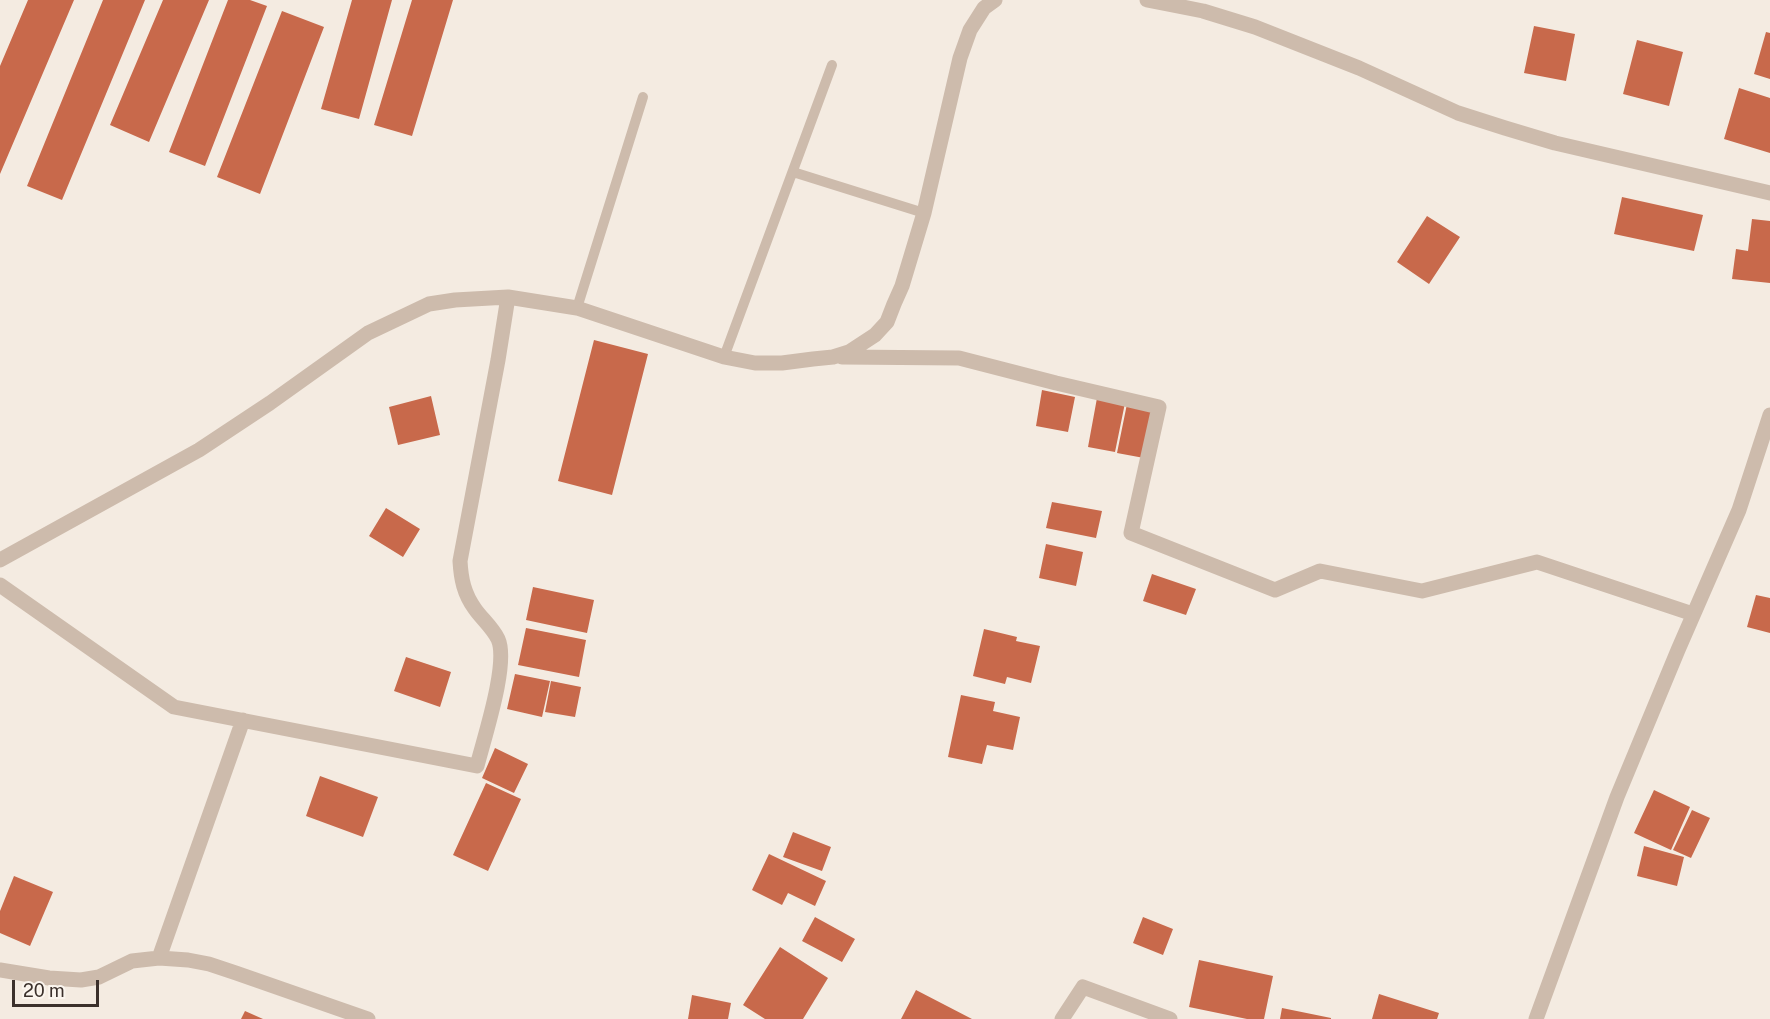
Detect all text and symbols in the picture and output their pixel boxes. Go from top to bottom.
scale bar [15,968,102,1006]
text: 20 m [23,980,65,1001]

